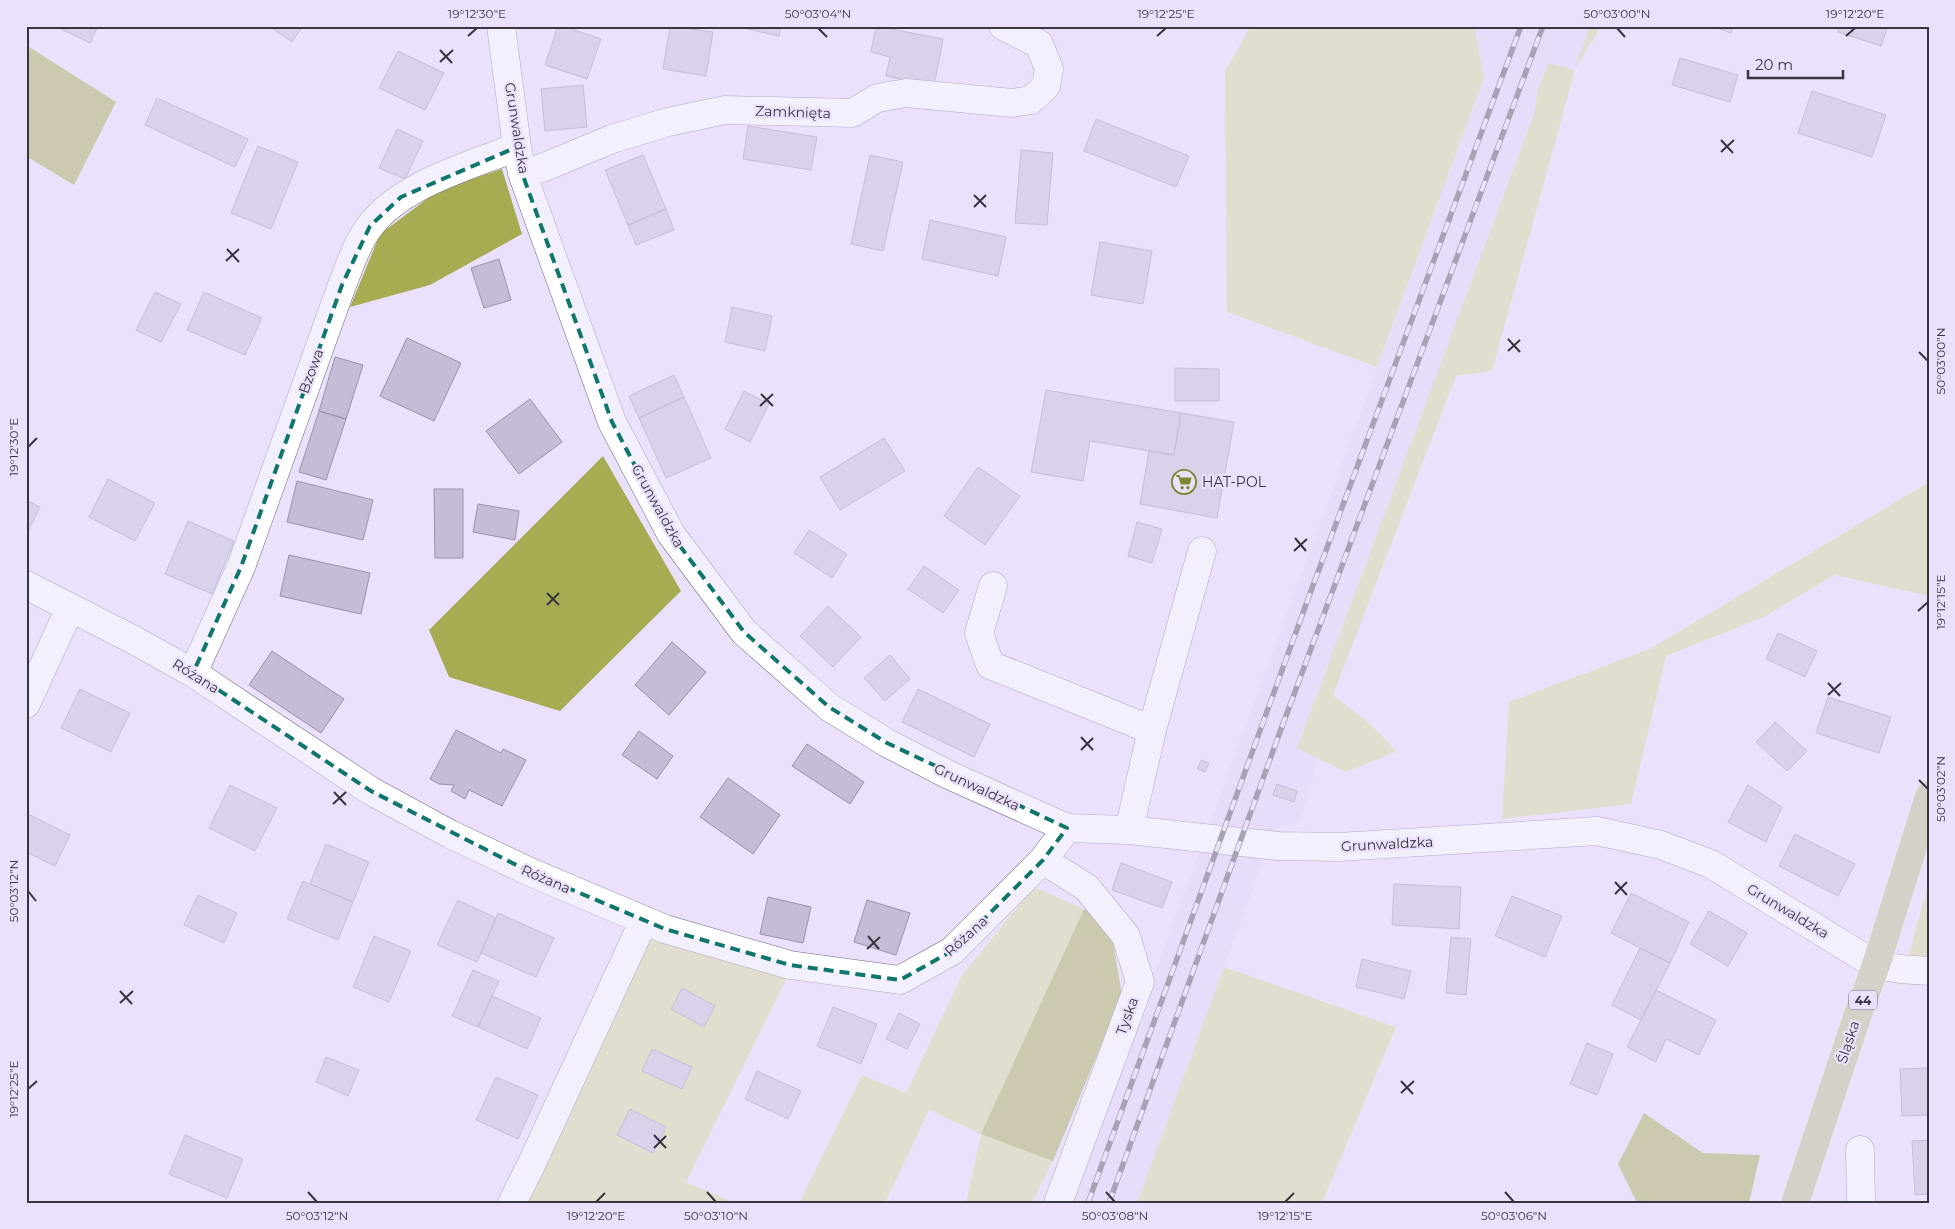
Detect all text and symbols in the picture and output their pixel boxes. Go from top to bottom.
text: 19°12'30"E [448,6,506,21]
text: 50°03'04"N [785,6,851,21]
text: 19°12'25"E [1137,6,1195,21]
text: 50°03'00"N [1583,6,1651,21]
text: 19°12'20"E [1826,6,1884,21]
scale bar [1748,48,1842,80]
text: 20 m [1755,55,1793,74]
street label: Grunwaldzka [501,81,533,175]
street label: Zamknięta [755,102,831,122]
text: 50°03'00"N [1933,327,1948,395]
street label: Bzowa [295,346,327,396]
text: 19°12'30"E [6,418,21,476]
street label: Grunwaldzka [628,461,688,551]
supermarket icon: HAT-POL [1171,469,1197,495]
place label: HAT-POL [1202,473,1267,491]
text: 19°12'15"E [1933,575,1948,629]
street label: Różana [169,655,223,697]
text: 50°03'02"N [1933,756,1948,822]
street label: Grunwaldzka [931,759,1023,815]
street label: Grunwaldzka [1340,833,1434,855]
text: 50°03'12"N [6,860,21,922]
street label: Różana [519,861,573,897]
street label: Grunwaldzka [1744,879,1832,943]
street label: Różana [941,912,991,960]
road number: 44 [1849,990,1877,1010]
street label: Tyska [1112,995,1142,1037]
street label: Śląska [1833,1018,1863,1066]
text: 19°12'25"E [6,1060,21,1118]
text: 50°03'12"N [286,1208,348,1223]
text: 19°12'20"E [567,1208,625,1223]
text: 50°03'10"N [684,1208,748,1223]
text: 50°03'08"N [1082,1208,1148,1223]
text: 19°12'15"E [1258,1208,1312,1223]
text: 50°03'06"N [1481,1208,1547,1223]

